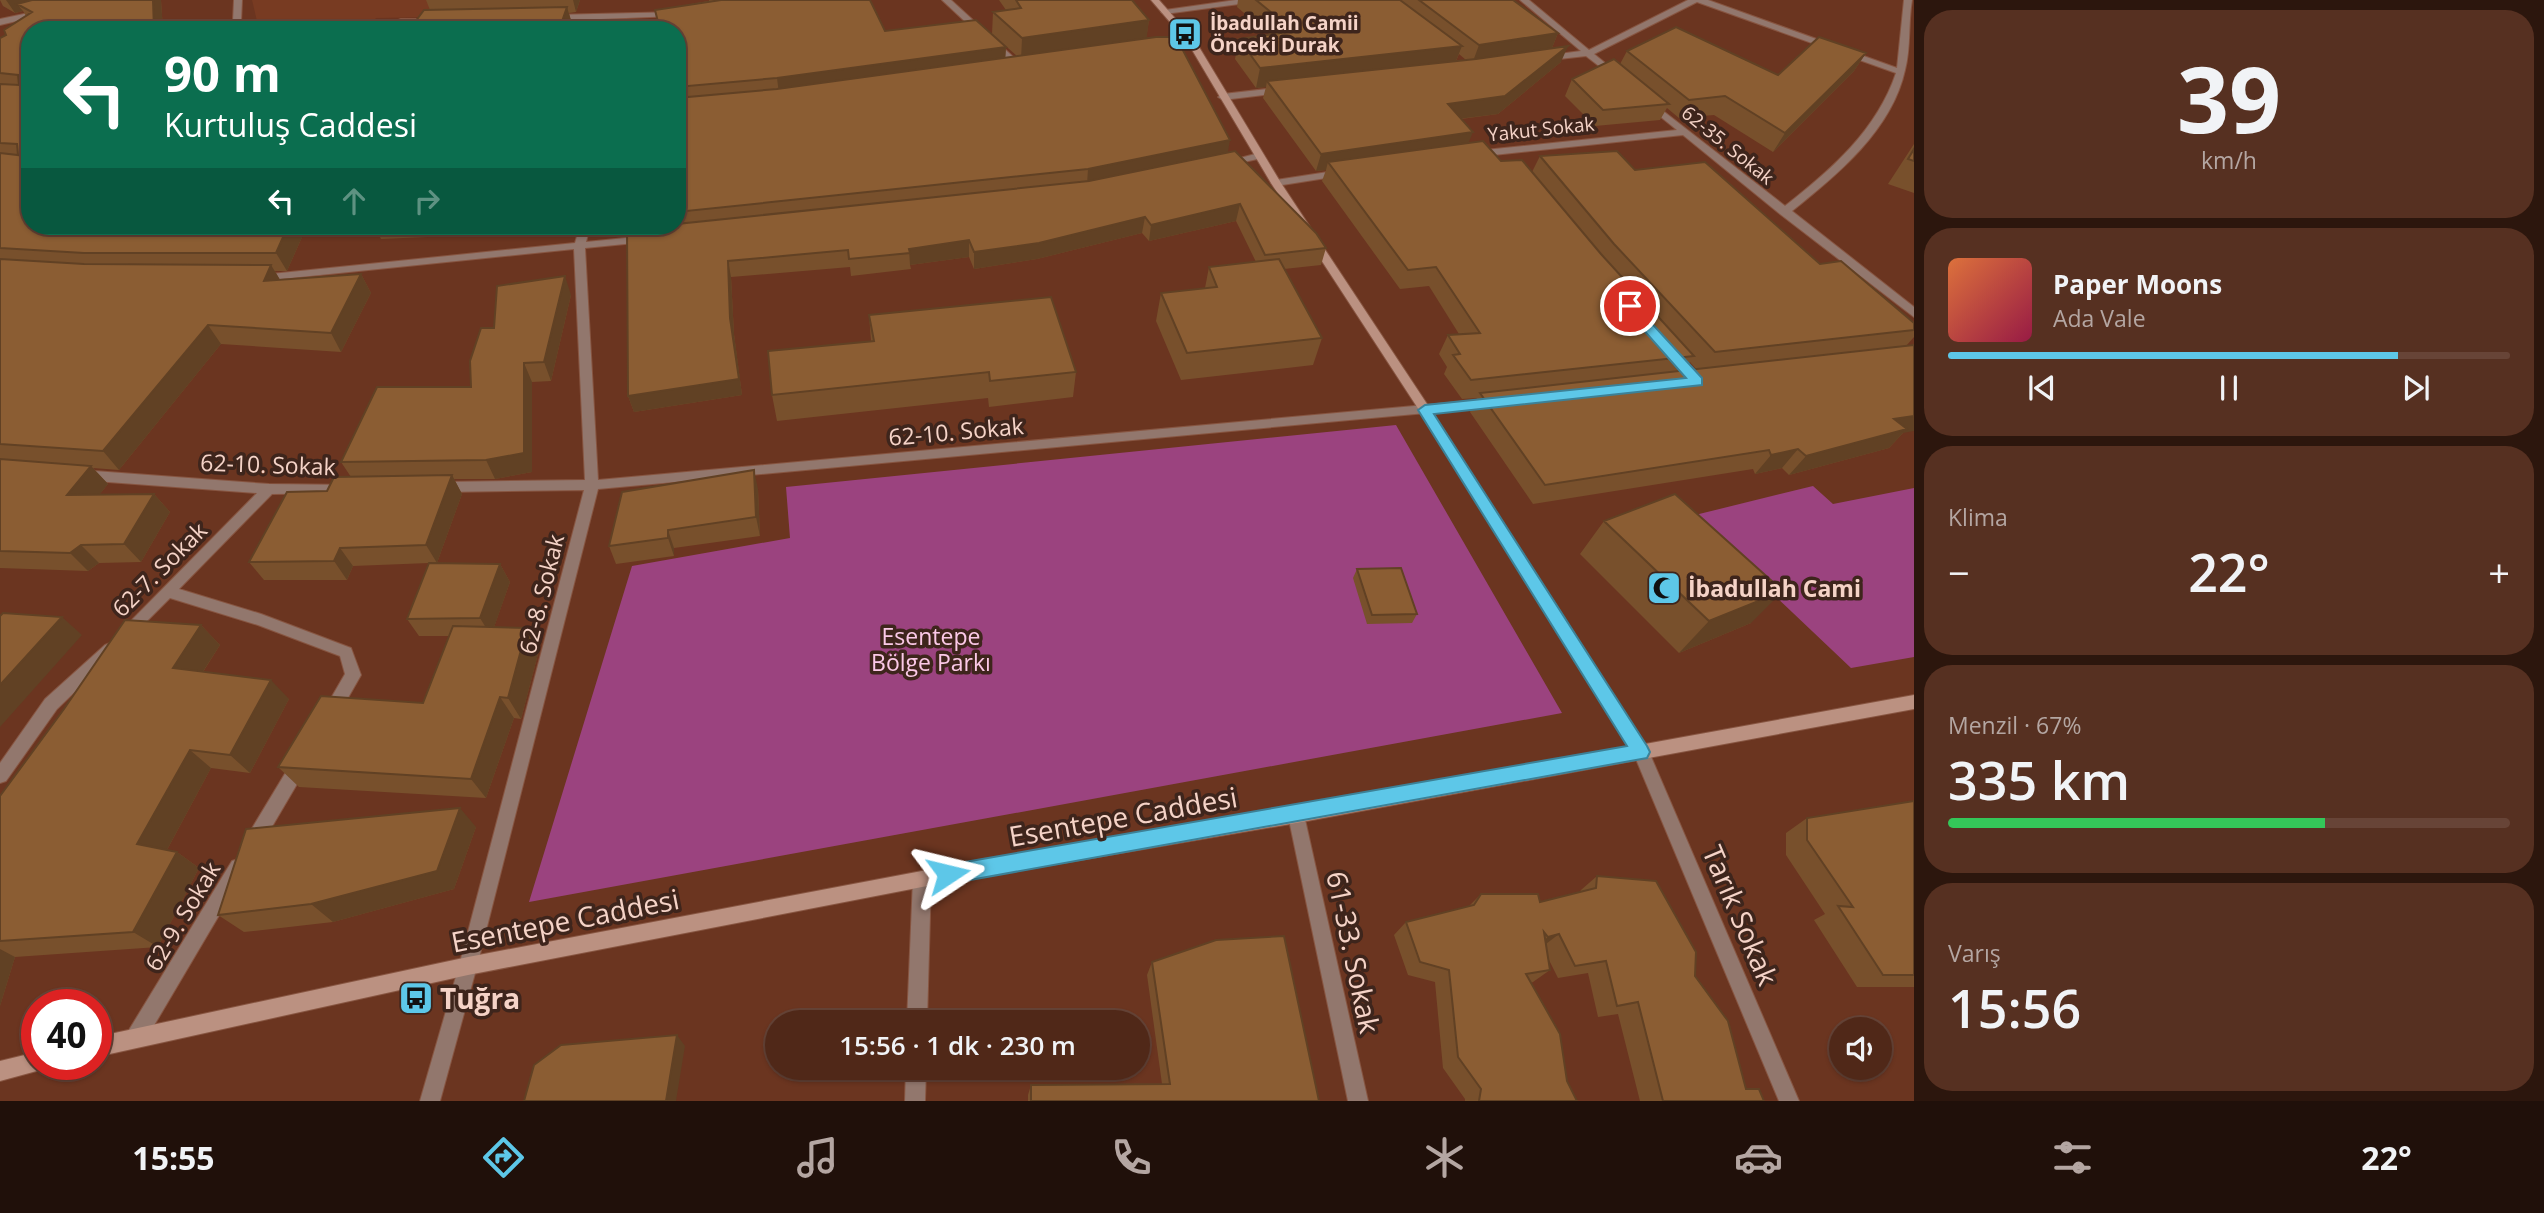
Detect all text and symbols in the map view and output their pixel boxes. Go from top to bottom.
place label: İbadullah Camii Önceki Durak [1210,10,1359,58]
bus stop icon: İbadullah Camii Önceki Durak [1166,15,1204,53]
text: 39 [2177,36,2281,160]
text: 90 m [164,40,281,106]
icon: left [49,49,140,140]
street label: 62-35. Sokak [1676,100,1780,190]
text: Kurtuluş Caddesi [164,103,417,146]
street label: Yakut Sokak [1486,110,1596,148]
text: km/h [2201,144,2257,176]
icon: left [262,182,300,220]
icon: ahead [335,182,373,220]
icon: right [408,182,446,220]
text: Paper Moons [2053,266,2222,302]
pin [1600,276,1660,336]
icon: arrive [1611,287,1649,325]
text: Ada Vale [2053,302,2146,334]
icon: previous [2023,369,2061,407]
icon: pause [2210,369,2248,407]
icon: next [2397,369,2435,407]
street label: 62-10. Sokak [887,409,1025,453]
street label: 62-10. Sokak [200,446,336,482]
text: Klima [1948,501,2008,533]
street label: 62-7. Sokak [104,514,214,624]
street label: 62-8. Sokak [511,531,571,657]
text: 22° [2188,536,2270,607]
text: − [1948,546,1970,598]
text: + [2488,546,2510,598]
mosque icon: İbadullah Cami [1645,569,1683,607]
place label: İbadullah Cami [1688,572,1861,604]
park label: Esentepe Bölge Parkı [871,620,991,678]
text: Menzil · 67% [1948,709,2081,741]
text: 335 km [1948,744,2130,815]
street label: Esentepe Caddesi [1006,777,1240,855]
position arrow [911,837,985,911]
street label: Tarık Sokak [1694,839,1788,991]
street label: 62-9. Sokak [137,855,227,977]
street label: 61-33. Sokak [1318,867,1390,1037]
street label: Esentepe Caddesi [448,879,682,961]
text: Varış [1948,937,2001,969]
text: 15:56 [1948,972,2081,1043]
bus stop icon: Tuğra [397,979,435,1017]
place label: Tuğra [440,979,520,1017]
speed limit sign: 40 [21,989,112,1080]
map controls [1829,1017,1892,1080]
button: sound [1829,1017,1892,1080]
text: 15:56 · 1 dk · 230 m [839,1027,1076,1063]
icon: directions [479,1133,528,1182]
icon: music [793,1133,842,1182]
icon: phone [1107,1133,1156,1182]
icon: climate [1420,1133,1469,1182]
icon: car [1734,1133,1783,1182]
icon: filters [2048,1133,2097,1182]
text: 15:55 [132,1136,215,1179]
text: 22° [2361,1136,2412,1179]

